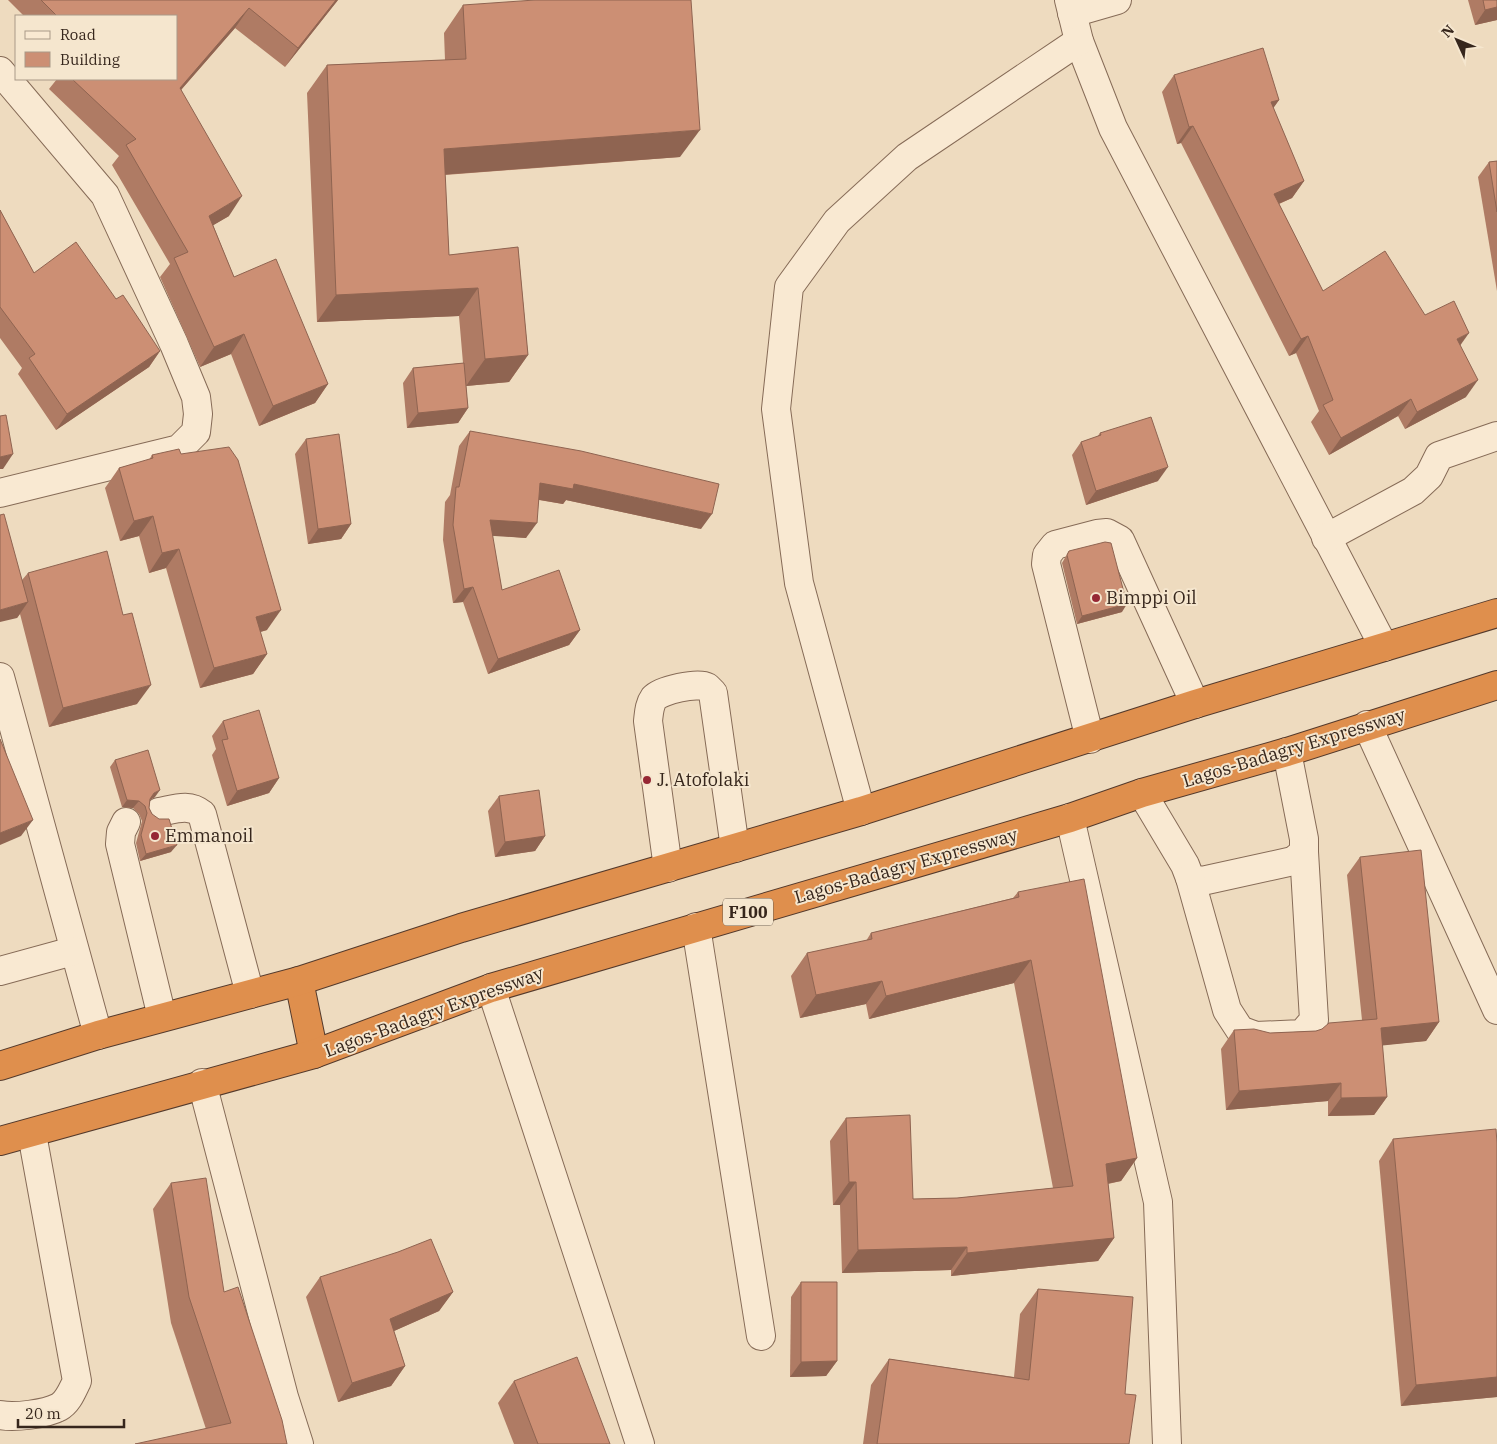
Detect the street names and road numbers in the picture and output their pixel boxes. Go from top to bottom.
street label: Lagos-Badagry Expressway [1180,703,1408,792]
street label: Lagos-Badagry Expressway [791,822,1021,908]
road number: F100 [723,899,773,926]
street label: Lagos-Badagry Expressway [321,961,547,1062]

